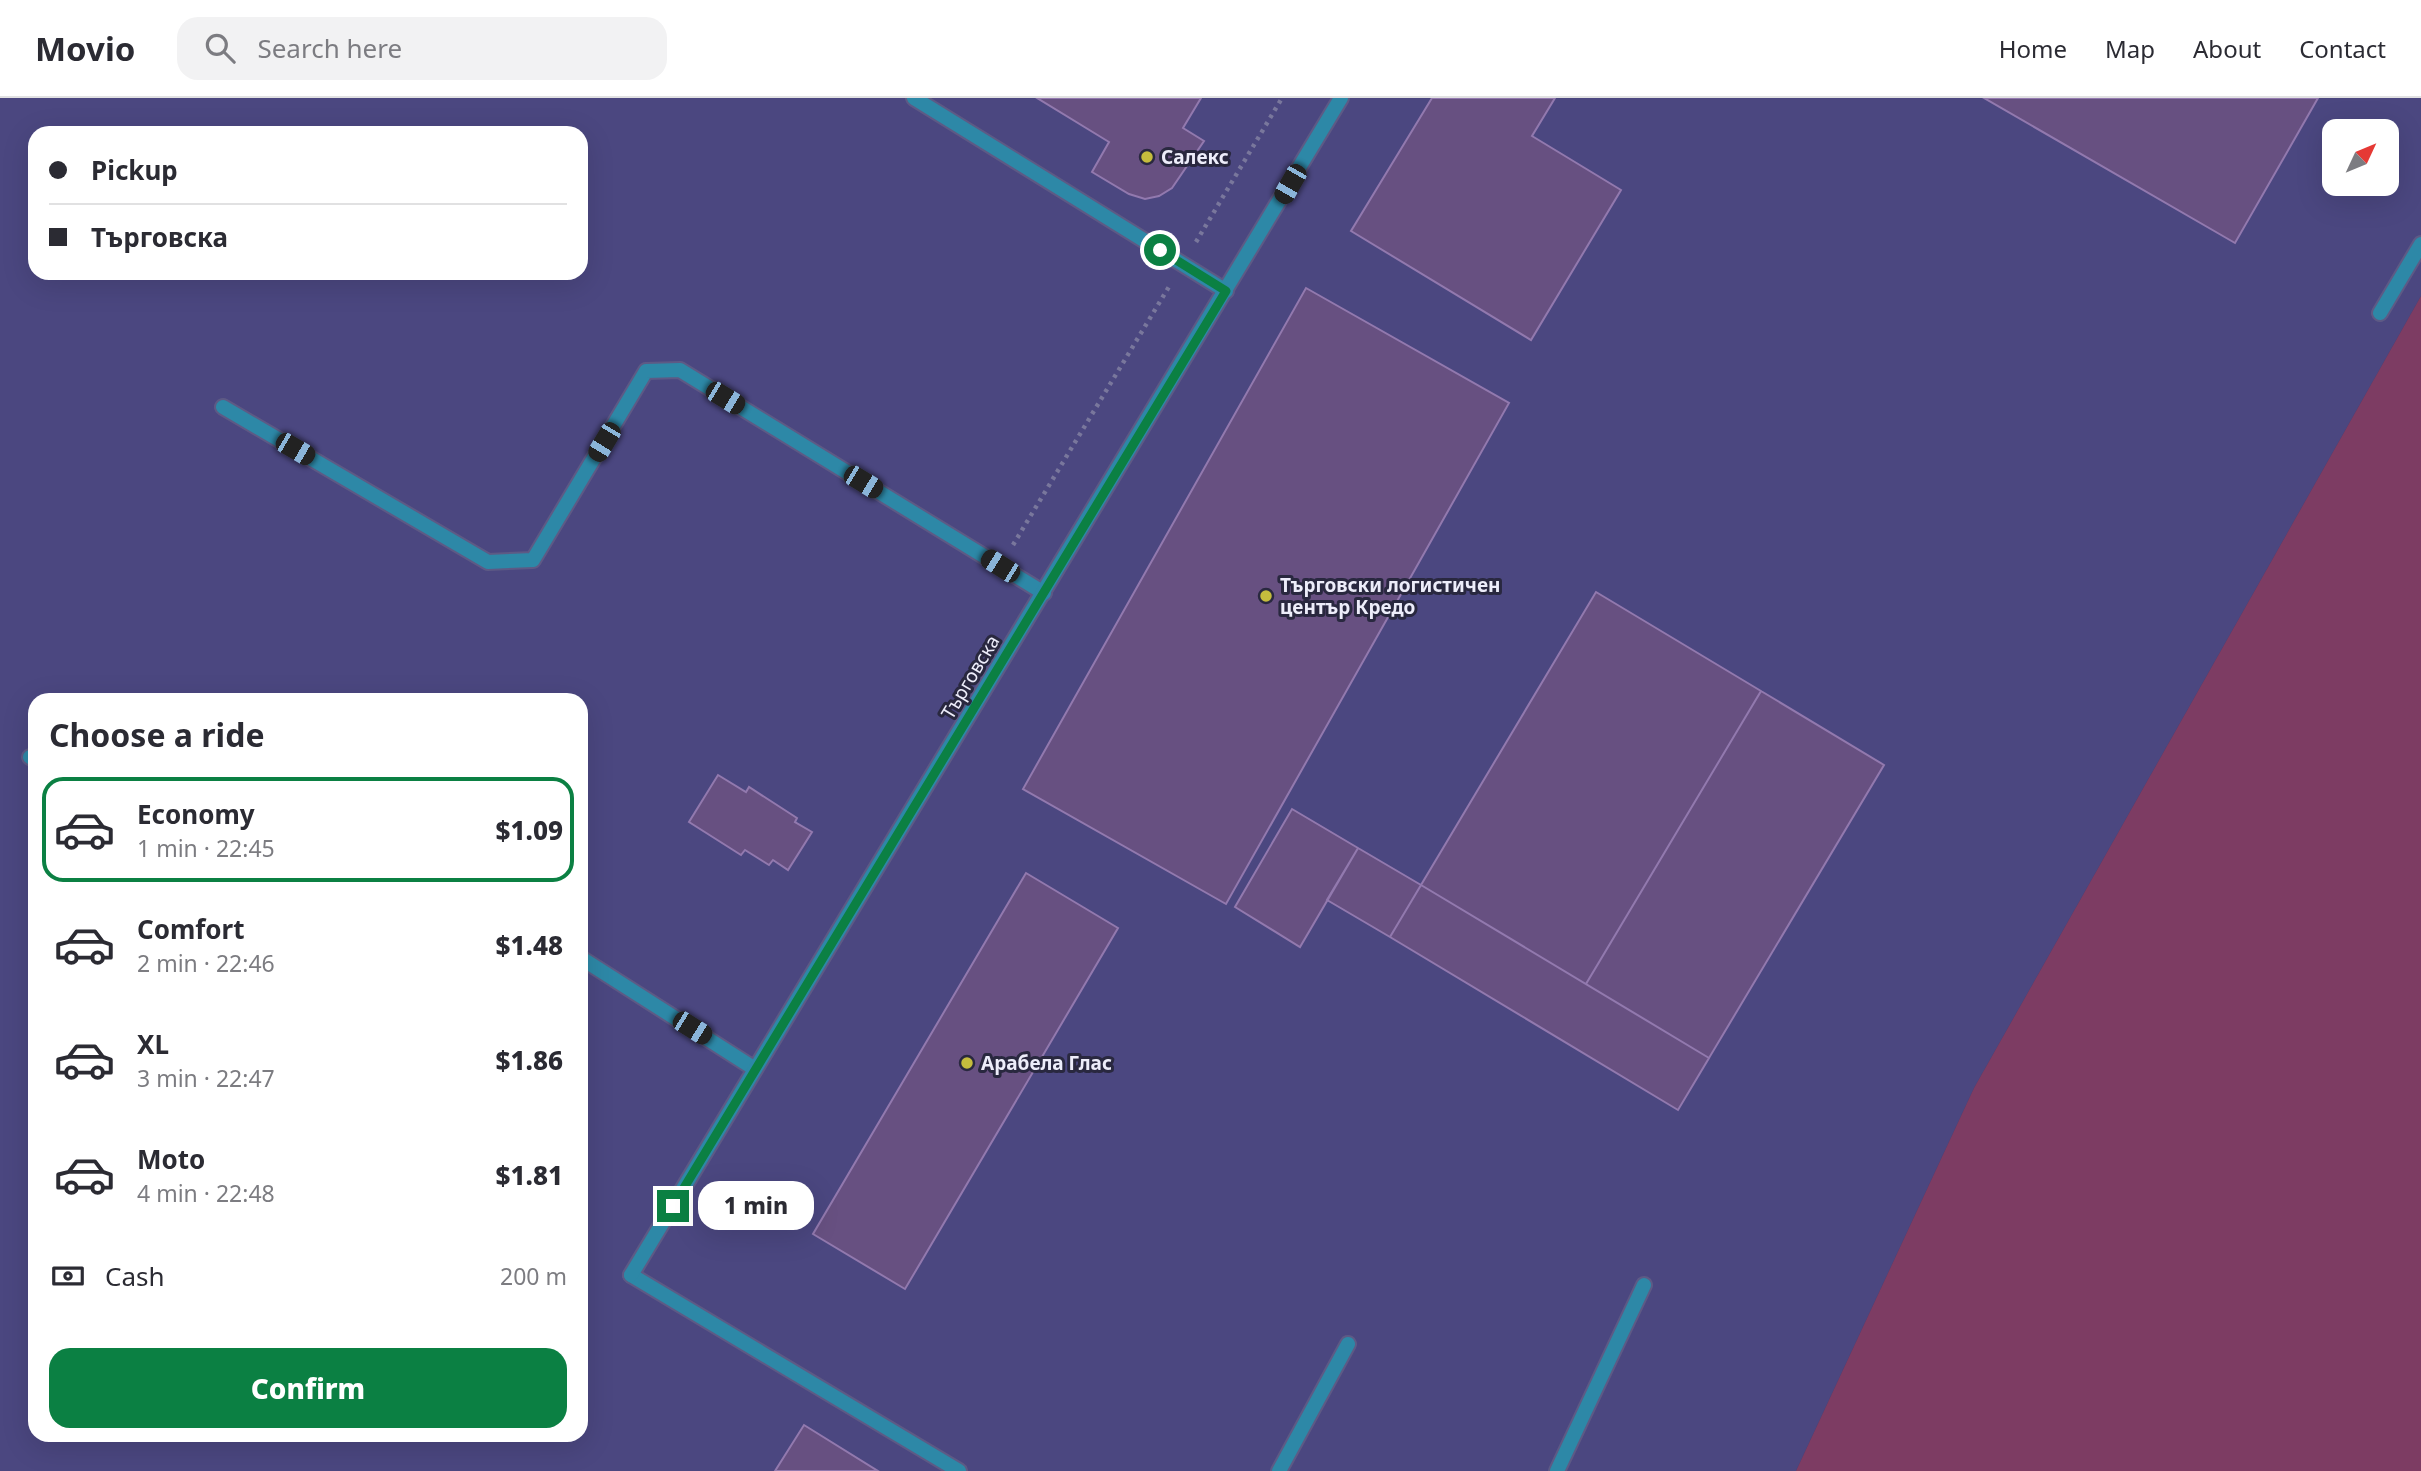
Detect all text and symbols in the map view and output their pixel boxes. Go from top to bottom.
search box [177,17,667,80]
text: Movio [35,26,135,71]
icon: search [201,29,239,67]
text: Search here [257,30,402,66]
text: Home [1999,32,2067,65]
text: Map [2105,32,2155,65]
text: About [2193,32,2261,65]
text: Contact [2299,32,2386,65]
north arrow [2322,119,2399,196]
map controls [2322,119,2399,196]
place label: Салекс [1161,144,1229,170]
marker: Салекс [1139,149,1155,165]
text: Pickup [91,152,178,188]
car [1271,161,1310,207]
text: Търговска [91,219,228,255]
route start [1144,234,1176,266]
car [702,378,749,418]
car [585,419,624,465]
car [272,429,319,469]
car [840,462,887,502]
car [977,546,1024,586]
place label: Търговски логистичен център Кредо [1280,572,1500,620]
marker: Търговски логистичен център Кредо [1258,588,1274,604]
street label: Търговска [935,630,1005,724]
text: Choose a ride [49,713,265,756]
text: Economy [137,796,255,832]
icon: car [53,798,116,861]
text: $1.09 [496,812,563,848]
text: 1 min · 22:45 [137,832,275,864]
text: Comfort [137,911,245,947]
icon: car [53,913,116,976]
text: $1.48 [496,927,563,963]
text: 2 min · 22:46 [137,947,275,979]
car [669,1008,716,1048]
text: XL [137,1026,169,1062]
icon: car [53,1028,116,1091]
text: $1.86 [496,1042,563,1078]
place label: Арабела Глас [981,1050,1112,1076]
marker: Арабела Глас [959,1055,975,1071]
text: 3 min · 22:47 [137,1062,275,1094]
text: Moto [137,1141,205,1177]
icon: car [53,1143,116,1206]
text: $1.81 [496,1157,563,1193]
text: 4 min · 22:48 [137,1177,275,1209]
callout: 1 min [698,1182,813,1230]
text: 1 min [724,1189,788,1221]
route end [657,1190,689,1222]
icon: cash [49,1257,87,1295]
text: Cash [105,1258,165,1294]
text: 200 m [500,1260,567,1292]
button: Confirm [49,1348,567,1428]

